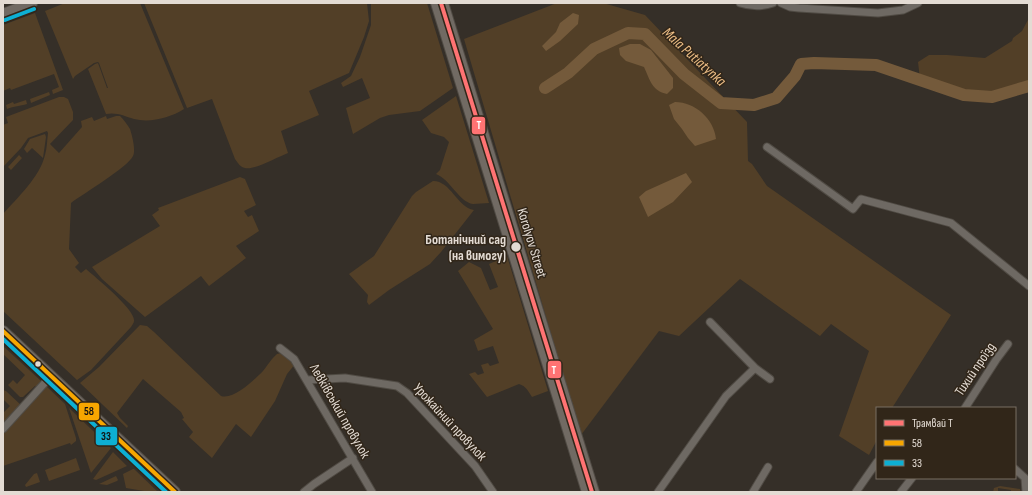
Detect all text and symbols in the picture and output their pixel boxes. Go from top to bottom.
water label: Mala Putiatynka [658,23,730,91]
line badge: Т [471,116,486,135]
text: Т [477,119,482,132]
street label: Korolyov Street [513,206,551,280]
place label: Ботанічний сад (на вимогу) [425,231,506,264]
marker: Ботанічний сад (на вимогу) [509,240,523,254]
street label: Тихий проїзд [951,339,999,399]
unlabelled marker [33,359,43,369]
street label: Левківський провулок [306,360,374,462]
line badge: Т [547,360,562,379]
text: Т [552,364,557,377]
street label: Урожайний провулок [410,380,491,465]
line badge: 58 [78,402,100,421]
text: 58 [84,405,94,418]
legend [876,407,1016,479]
text: Трамвай Т [912,416,953,431]
line badge: 33 [95,426,118,446]
text: 33 [101,430,111,443]
text: 58 [912,436,922,451]
text: 33 [912,456,922,471]

